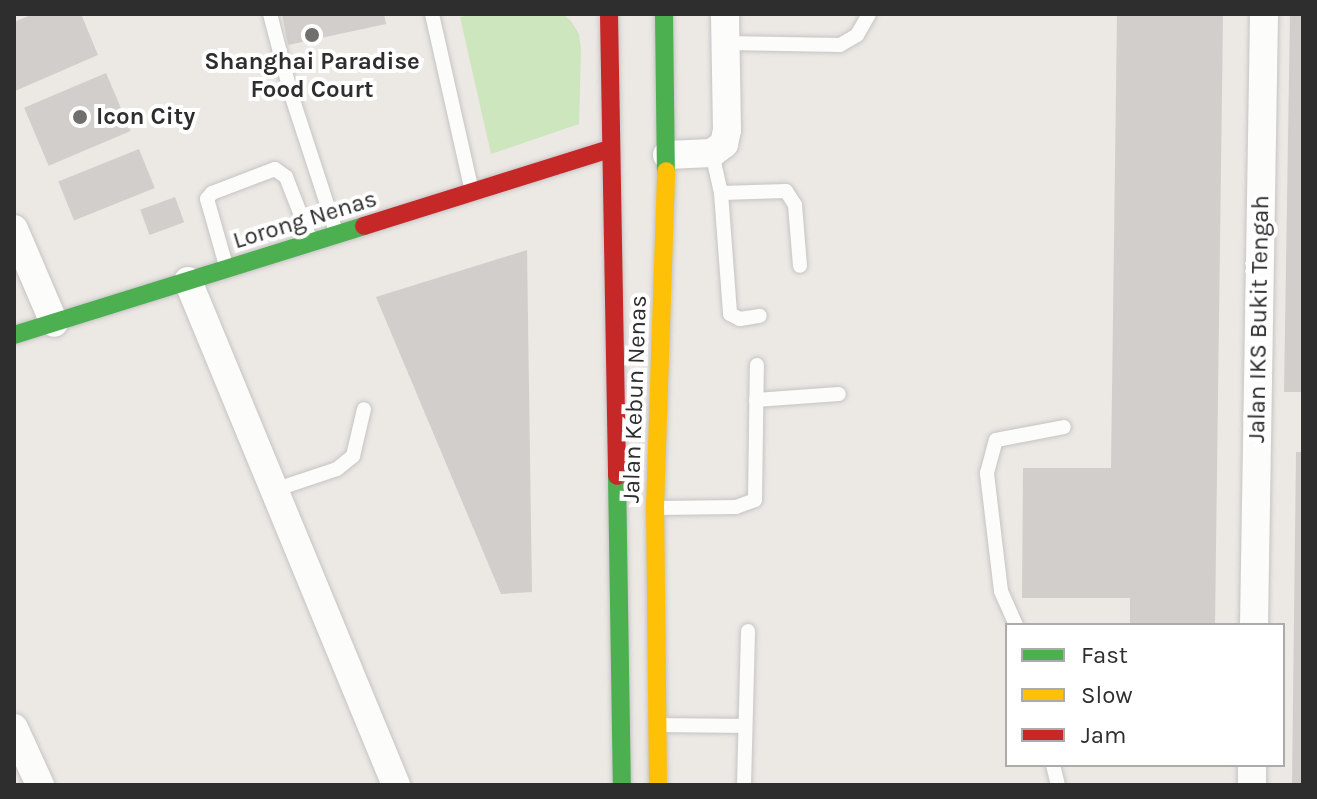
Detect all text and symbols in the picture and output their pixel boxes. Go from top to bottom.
marker: Shanghai Paradise Food Court [303,26,321,44]
place label: Shanghai Paradise Food Court [204,48,420,104]
place label: Icon City [96,103,195,131]
marker: Icon City [71,108,89,126]
street label: Lorong Nenas [230,184,380,256]
street label: Jalan IKS Bukit Tengah [1242,195,1276,443]
street label: Jalan Kebun Nenas [617,295,653,503]
legend [1005,623,1285,767]
text: Fast [1081,641,1128,669]
text: Slow [1081,681,1133,709]
text: Jam [1081,721,1126,749]

